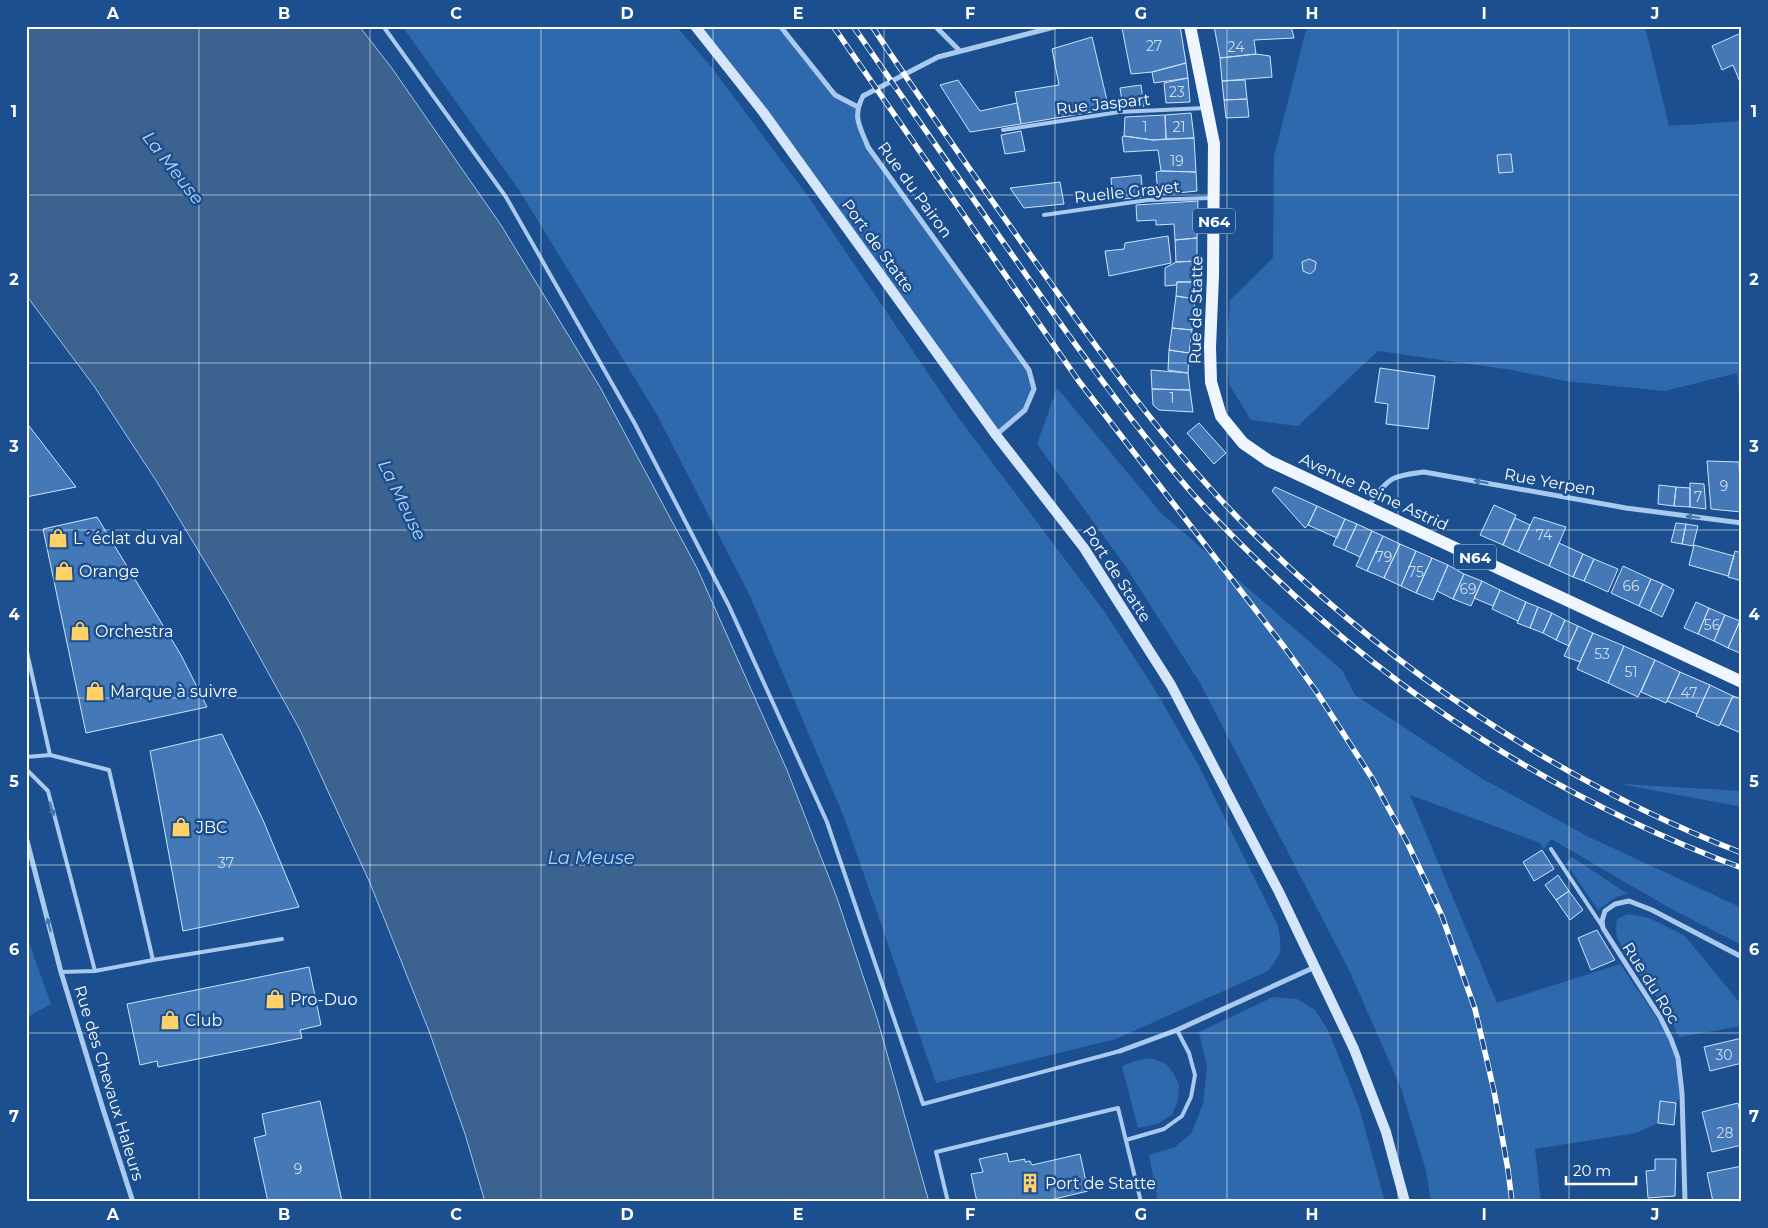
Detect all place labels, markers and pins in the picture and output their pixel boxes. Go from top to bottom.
shop icon: L´éclat du val [47,527,69,549]
place label: L´éclat du val [73,529,183,548]
shop icon: Orange [53,560,75,582]
place label: Orange [79,562,139,581]
shop icon: Orchestra [69,620,91,642]
place label: Orchestra [95,622,174,641]
shop icon: Marque à suivre [84,680,106,702]
place label: Marque à suivre [110,682,237,701]
shop icon: JBC [170,816,192,838]
place label: JBC [195,818,227,837]
shop icon: Pro-Duo [264,988,286,1010]
place label: Pro-Duo [290,990,358,1009]
shop icon: Club [159,1009,181,1031]
place label: Club [185,1011,222,1030]
building icon: Port de Statte [1019,1172,1041,1194]
place label: Port de Statte [1045,1174,1156,1193]

